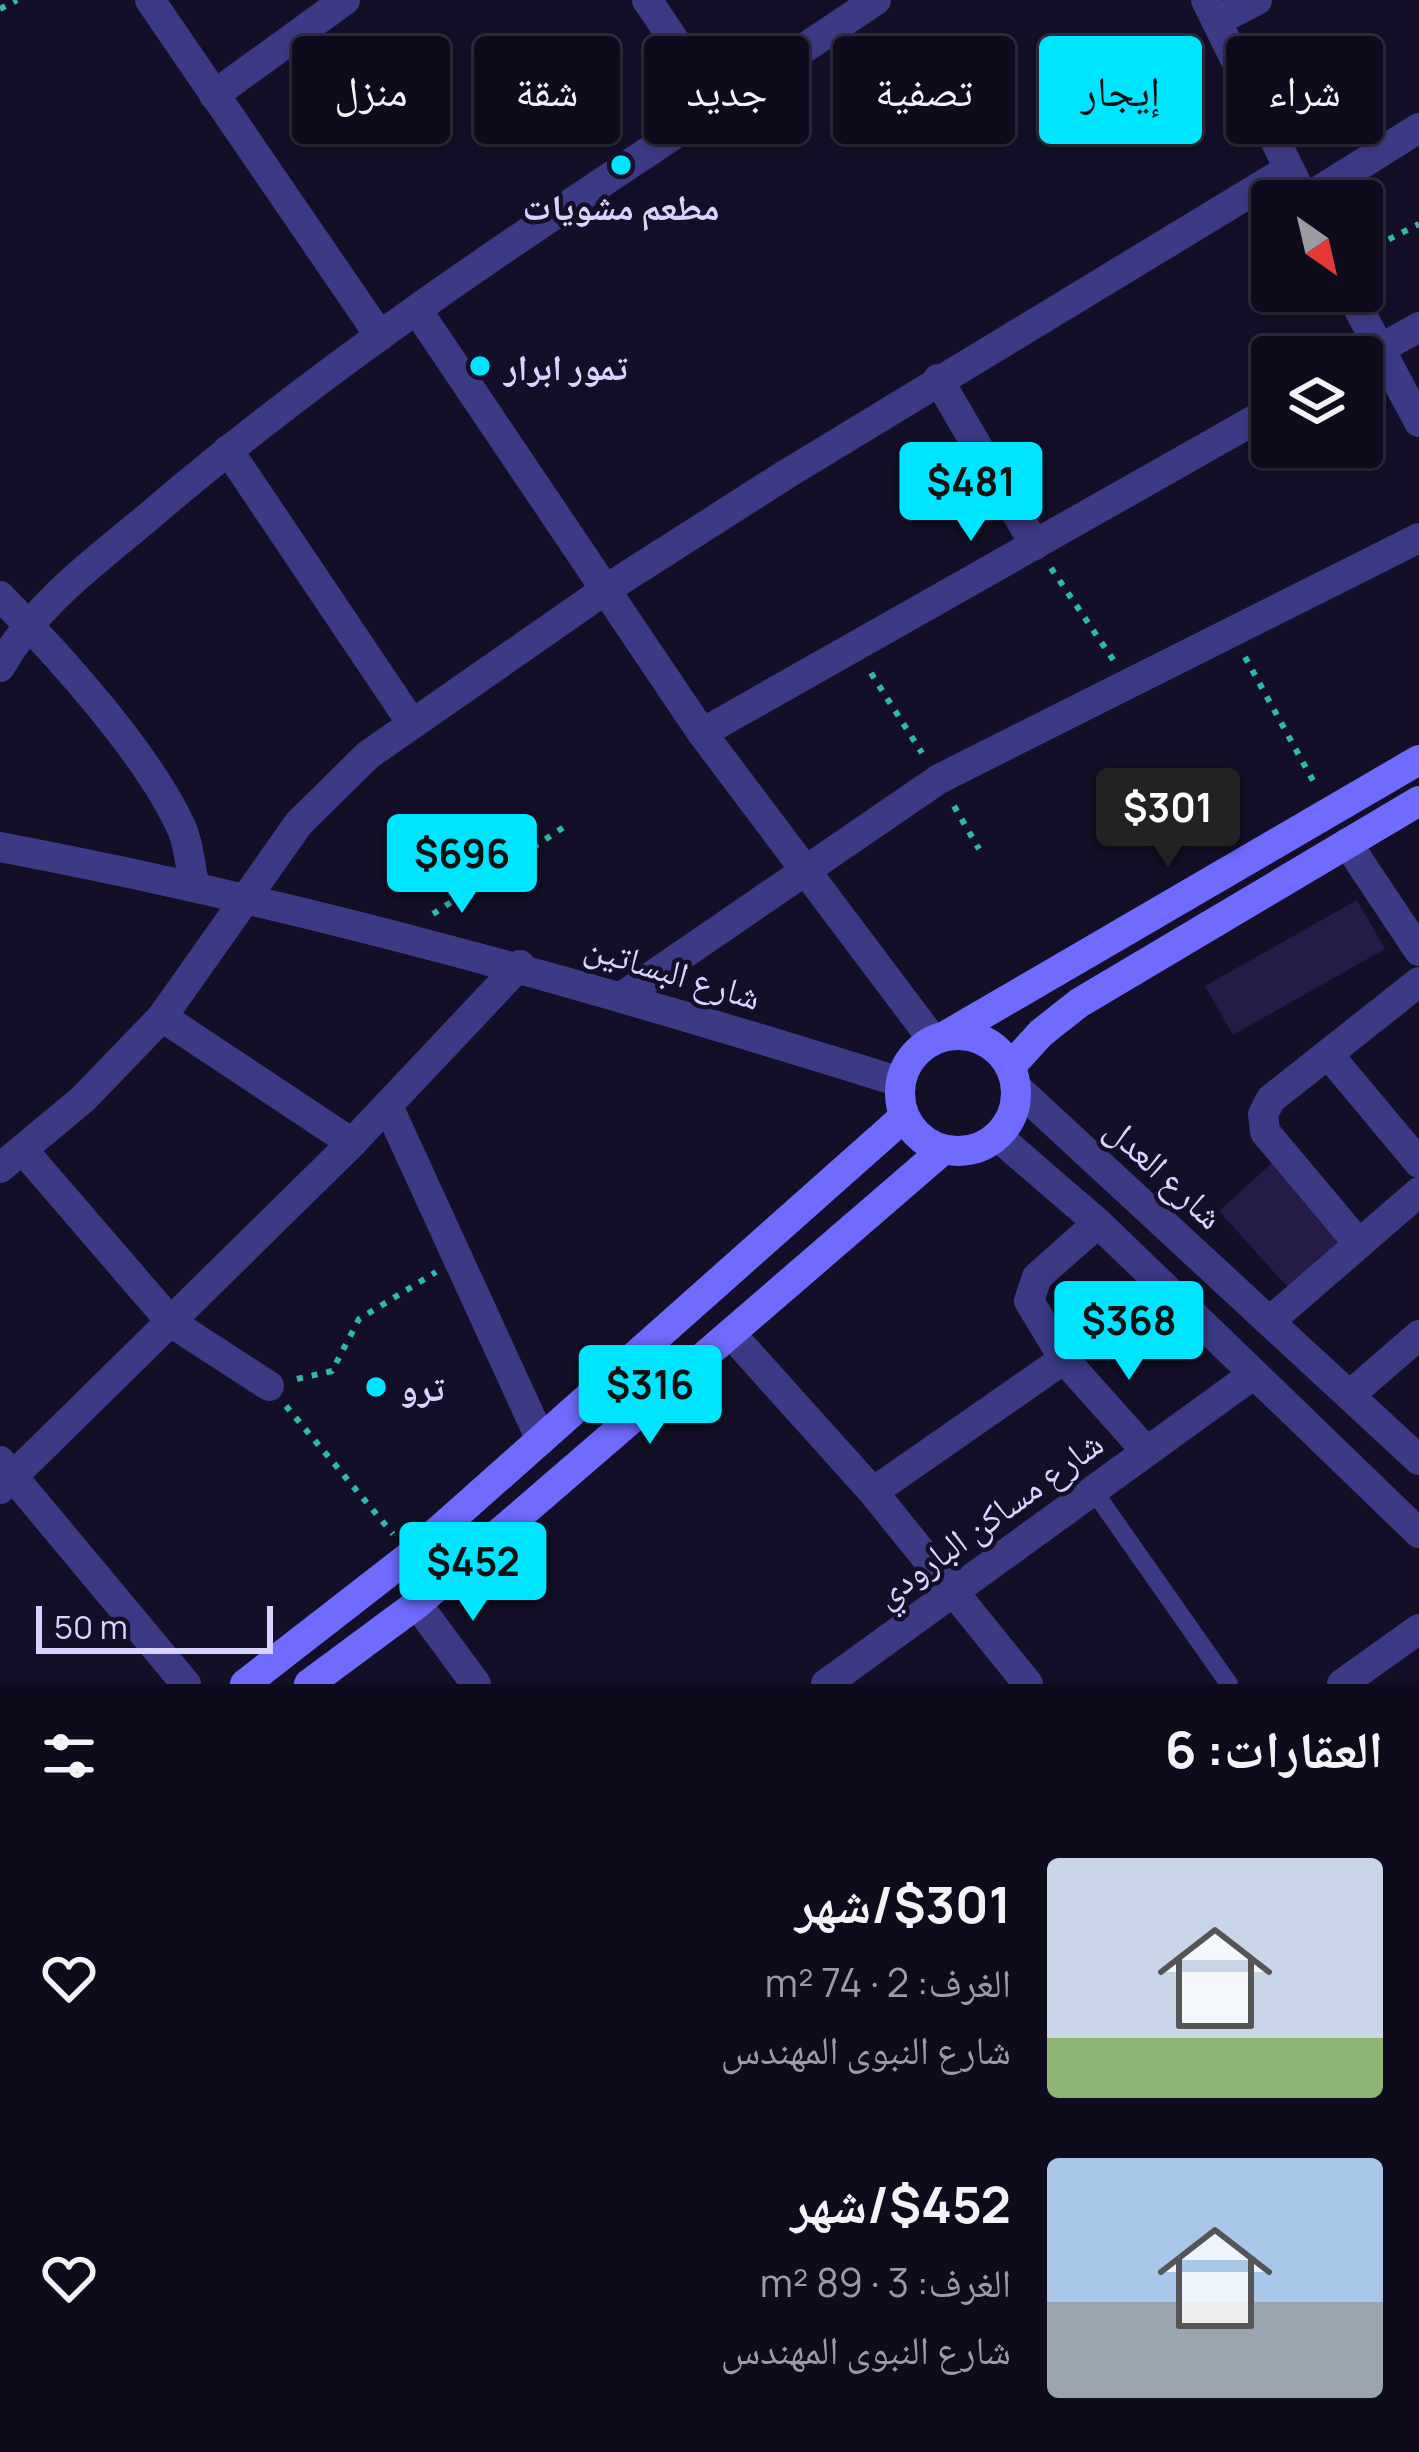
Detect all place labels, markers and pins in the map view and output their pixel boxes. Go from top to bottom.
marker: مطعم مشويات [608,152,634,178]
place label: مطعم مشويات [522,182,720,232]
place label: تمور ابرار [502,342,628,391]
marker: تمور ابرار [467,353,493,379]
pin: $481 [900,442,1042,544]
pin: $301 [1097,768,1239,870]
pin: $696 [391,814,533,916]
pin: $368 [1058,1281,1200,1383]
pin: $316 [579,1345,721,1447]
place label: ترو [400,1363,445,1412]
marker: ترو [363,1374,389,1400]
pin: $452 [402,1522,544,1624]

